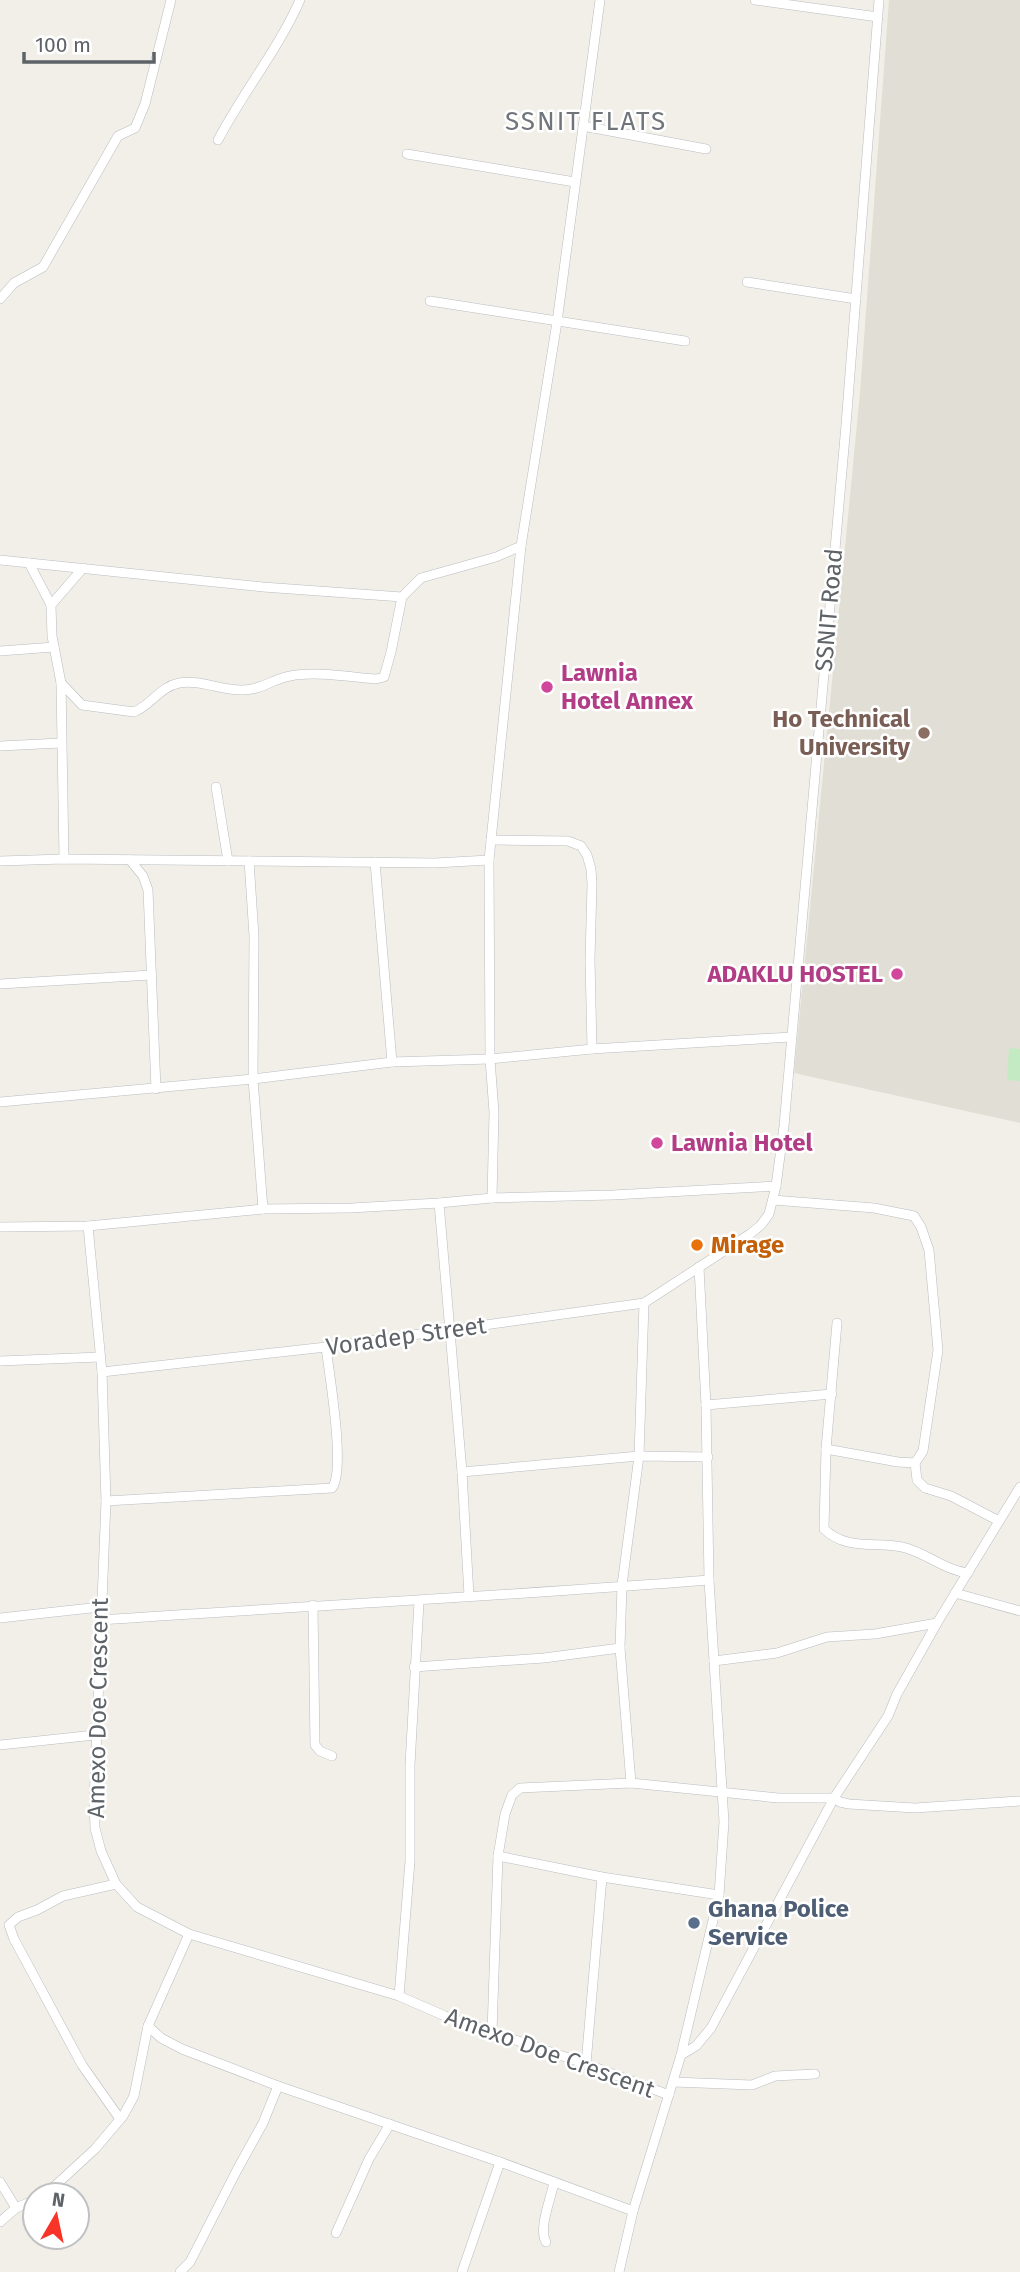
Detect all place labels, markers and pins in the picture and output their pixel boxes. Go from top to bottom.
place label: Lawnia Hotel Annex [561,659,694,715]
marker: Lawnia Hotel Annex [539,679,555,695]
place label: Ho Technical University [772,705,911,761]
marker: Ho Technical University [916,725,932,741]
place label: ADAKLU HOSTEL [706,960,883,988]
marker: ADAKLU HOSTEL [889,966,905,982]
place label: Lawnia Hotel [671,1129,814,1157]
marker: Lawnia Hotel [649,1135,665,1151]
place label: Mirage [711,1231,784,1259]
marker: Mirage [689,1237,705,1253]
place label: Ghana Police Service [708,1895,849,1951]
marker: Ghana Police Service [686,1915,702,1931]

